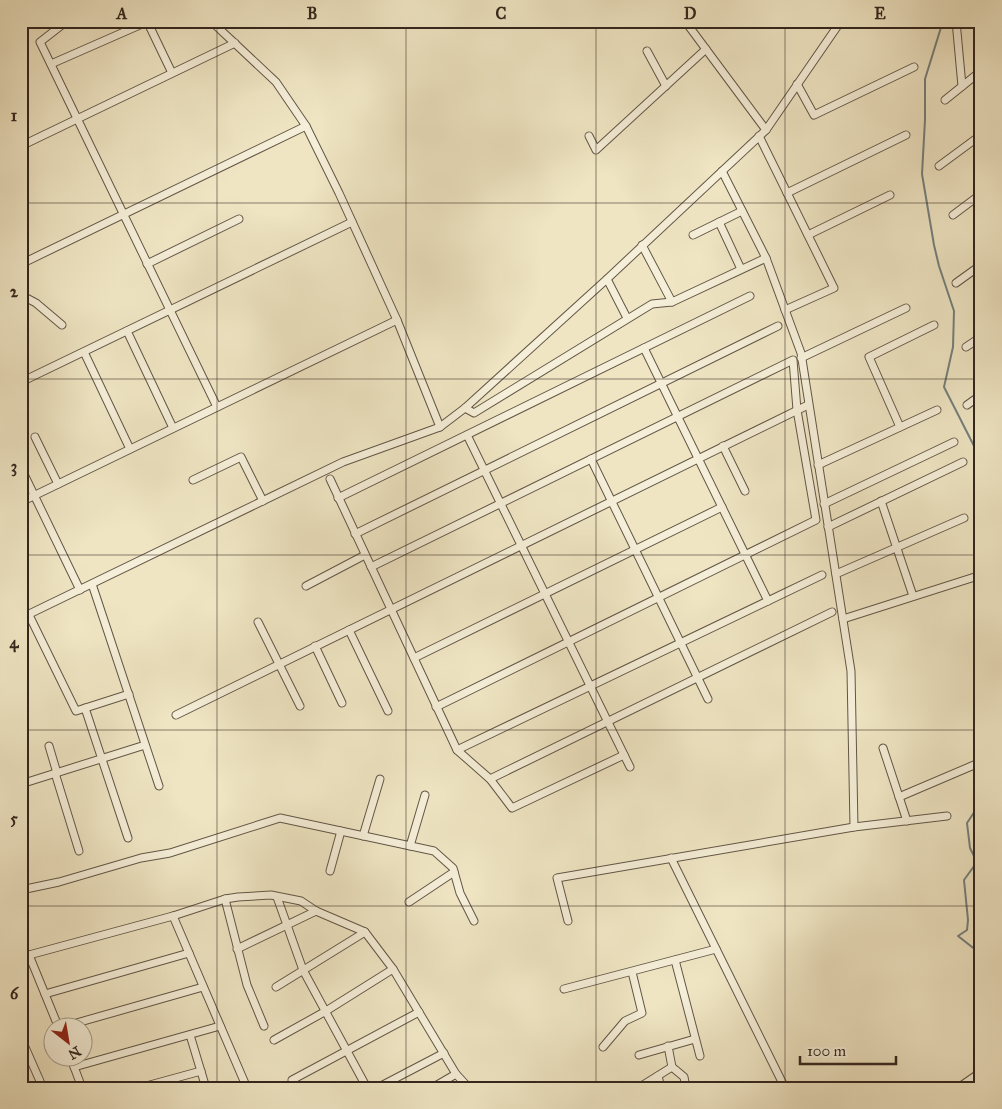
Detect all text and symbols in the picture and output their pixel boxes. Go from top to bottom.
text: A [116,4,128,23]
text: B [307,4,317,23]
text: C [496,4,507,23]
text: D [684,4,697,23]
text: E [874,4,886,23]
text: 1 [11,106,18,125]
text: 2 [10,282,19,301]
text: 3 [11,457,17,477]
text: 4 [10,633,20,653]
text: 5 [10,809,18,828]
text: 6 [10,984,19,1003]
north arrow [42,1016,92,1066]
scale bar [800,1034,896,1066]
text: N [65,1042,84,1063]
text: 100 m [807,1042,847,1060]

